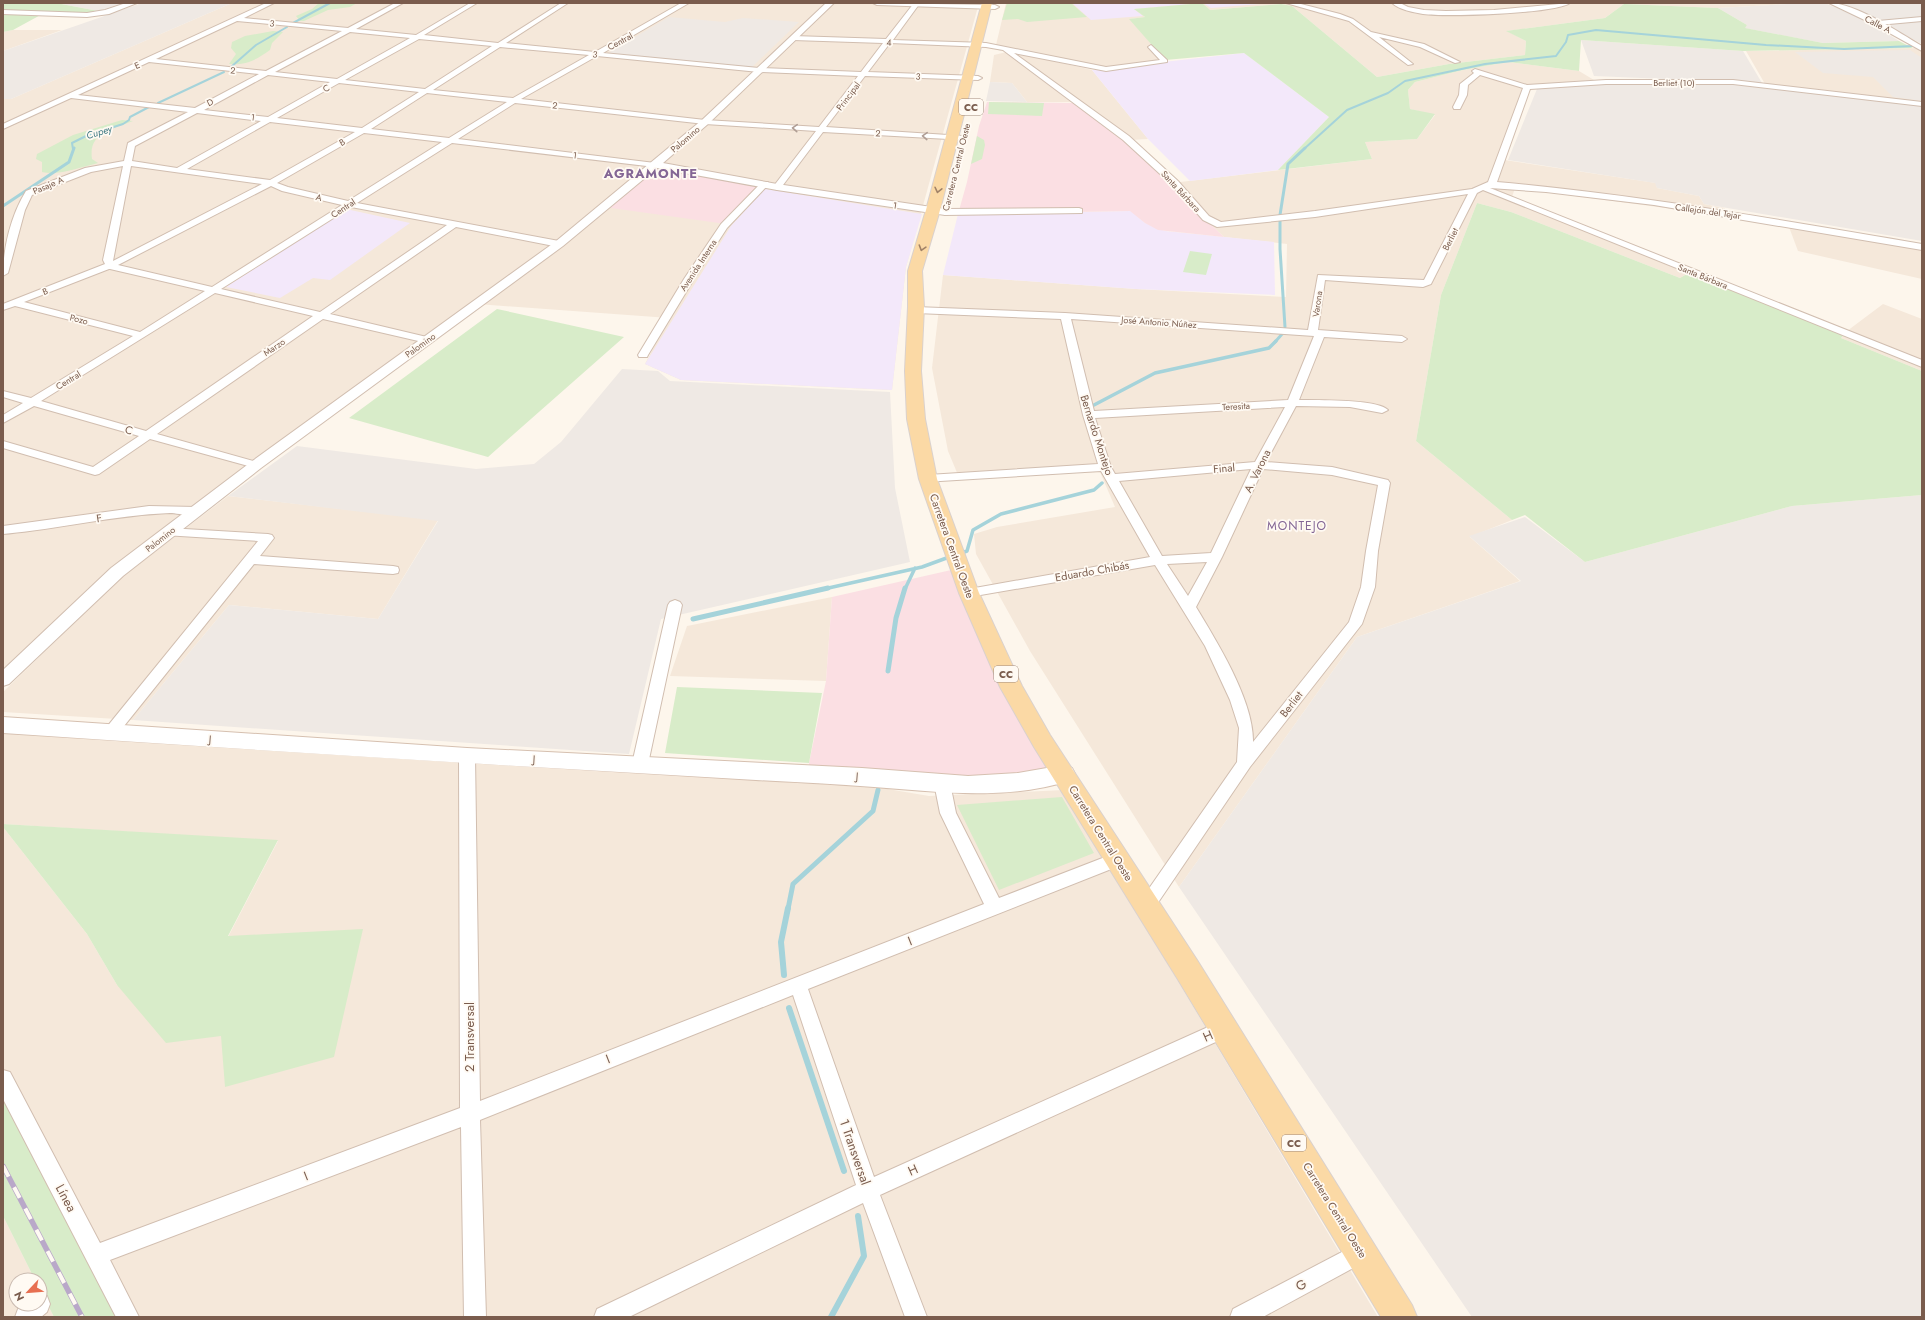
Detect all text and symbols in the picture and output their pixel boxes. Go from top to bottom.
street label: Calle A [1863,12,1893,36]
street label: 3 [269,16,275,30]
street label: Central [605,29,635,53]
street label: 4 [886,35,892,49]
street label: 3 [592,47,598,61]
street label: E [132,58,142,72]
street label: 2 [230,63,236,77]
street label: 3 [915,69,921,83]
street label: Berliet (10) [1653,76,1695,89]
street label: Principal [833,79,863,113]
street label: C [320,81,332,95]
street label: D [204,95,216,109]
street label: 2 [552,98,558,112]
road number: CC [959,99,983,115]
street label: 1 [250,110,256,124]
water label: Cupey [84,121,115,143]
street label: Carretera Central Oeste [939,121,973,212]
street label: Palomino [668,123,703,155]
one-way arrow [792,124,798,132]
street label: 2 [875,126,881,140]
one-way arrow [922,132,928,141]
street label: B [337,135,347,149]
street label: 1 [572,148,578,162]
district label: AGRAMONTE [603,164,698,183]
street label: Santa Bárbara [1158,167,1204,215]
street label: Pasaje A [31,173,66,197]
one-way arrow [935,186,943,193]
street label: A [315,190,323,204]
street label: Central [328,195,358,221]
street label: 1 [892,198,898,212]
street label: Callejón del Tejar [1674,200,1742,222]
street label: Berliet [1439,225,1462,253]
street label: Avenida Interna [676,237,720,293]
one-way arrow [918,244,927,251]
street label: Santa Bárbara [1676,260,1730,292]
street label: B [40,284,50,298]
street label: Varona [1309,290,1325,318]
street label: Pozo [69,310,90,328]
street label: José Antonio Núñez [1120,313,1197,331]
street label: Palomino [402,329,438,361]
street label: Marzo [260,335,288,359]
street label: Central [53,367,83,393]
street label: Bernardo Montejo [1076,393,1118,477]
street label: Teresita [1222,399,1250,413]
street label: C [123,421,135,439]
street label: A. Varona [1240,447,1274,495]
street label: Final [1212,459,1236,477]
street label: Carretera Central Oeste [926,492,978,601]
street label: F [95,510,103,526]
district label: MONTEJO [1267,517,1327,535]
street label: Palomino [142,523,178,555]
street label: Eduardo Chibás [1054,557,1131,585]
road number: CC [994,666,1018,682]
street label: Berliet [1276,687,1307,720]
street label: J [206,731,212,747]
street label: J [530,751,536,767]
street label: J [853,768,859,784]
street label: Carretera Central Oeste [1065,782,1137,884]
street label: I [905,932,915,950]
street label: 2 Transversal [460,1002,479,1072]
street label: H [1200,1025,1216,1047]
street label: I [603,1050,613,1068]
street label: 1 Transversal [835,1116,875,1188]
road number: CC [1282,1135,1306,1151]
street label: H [905,1159,921,1181]
street label: Carretera Central Oeste [1299,1159,1371,1261]
street label: I [301,1167,311,1185]
street label: Línea [51,1181,81,1215]
north arrow [8,1272,48,1312]
street label: G [1292,1274,1310,1296]
text: N [10,1289,28,1304]

